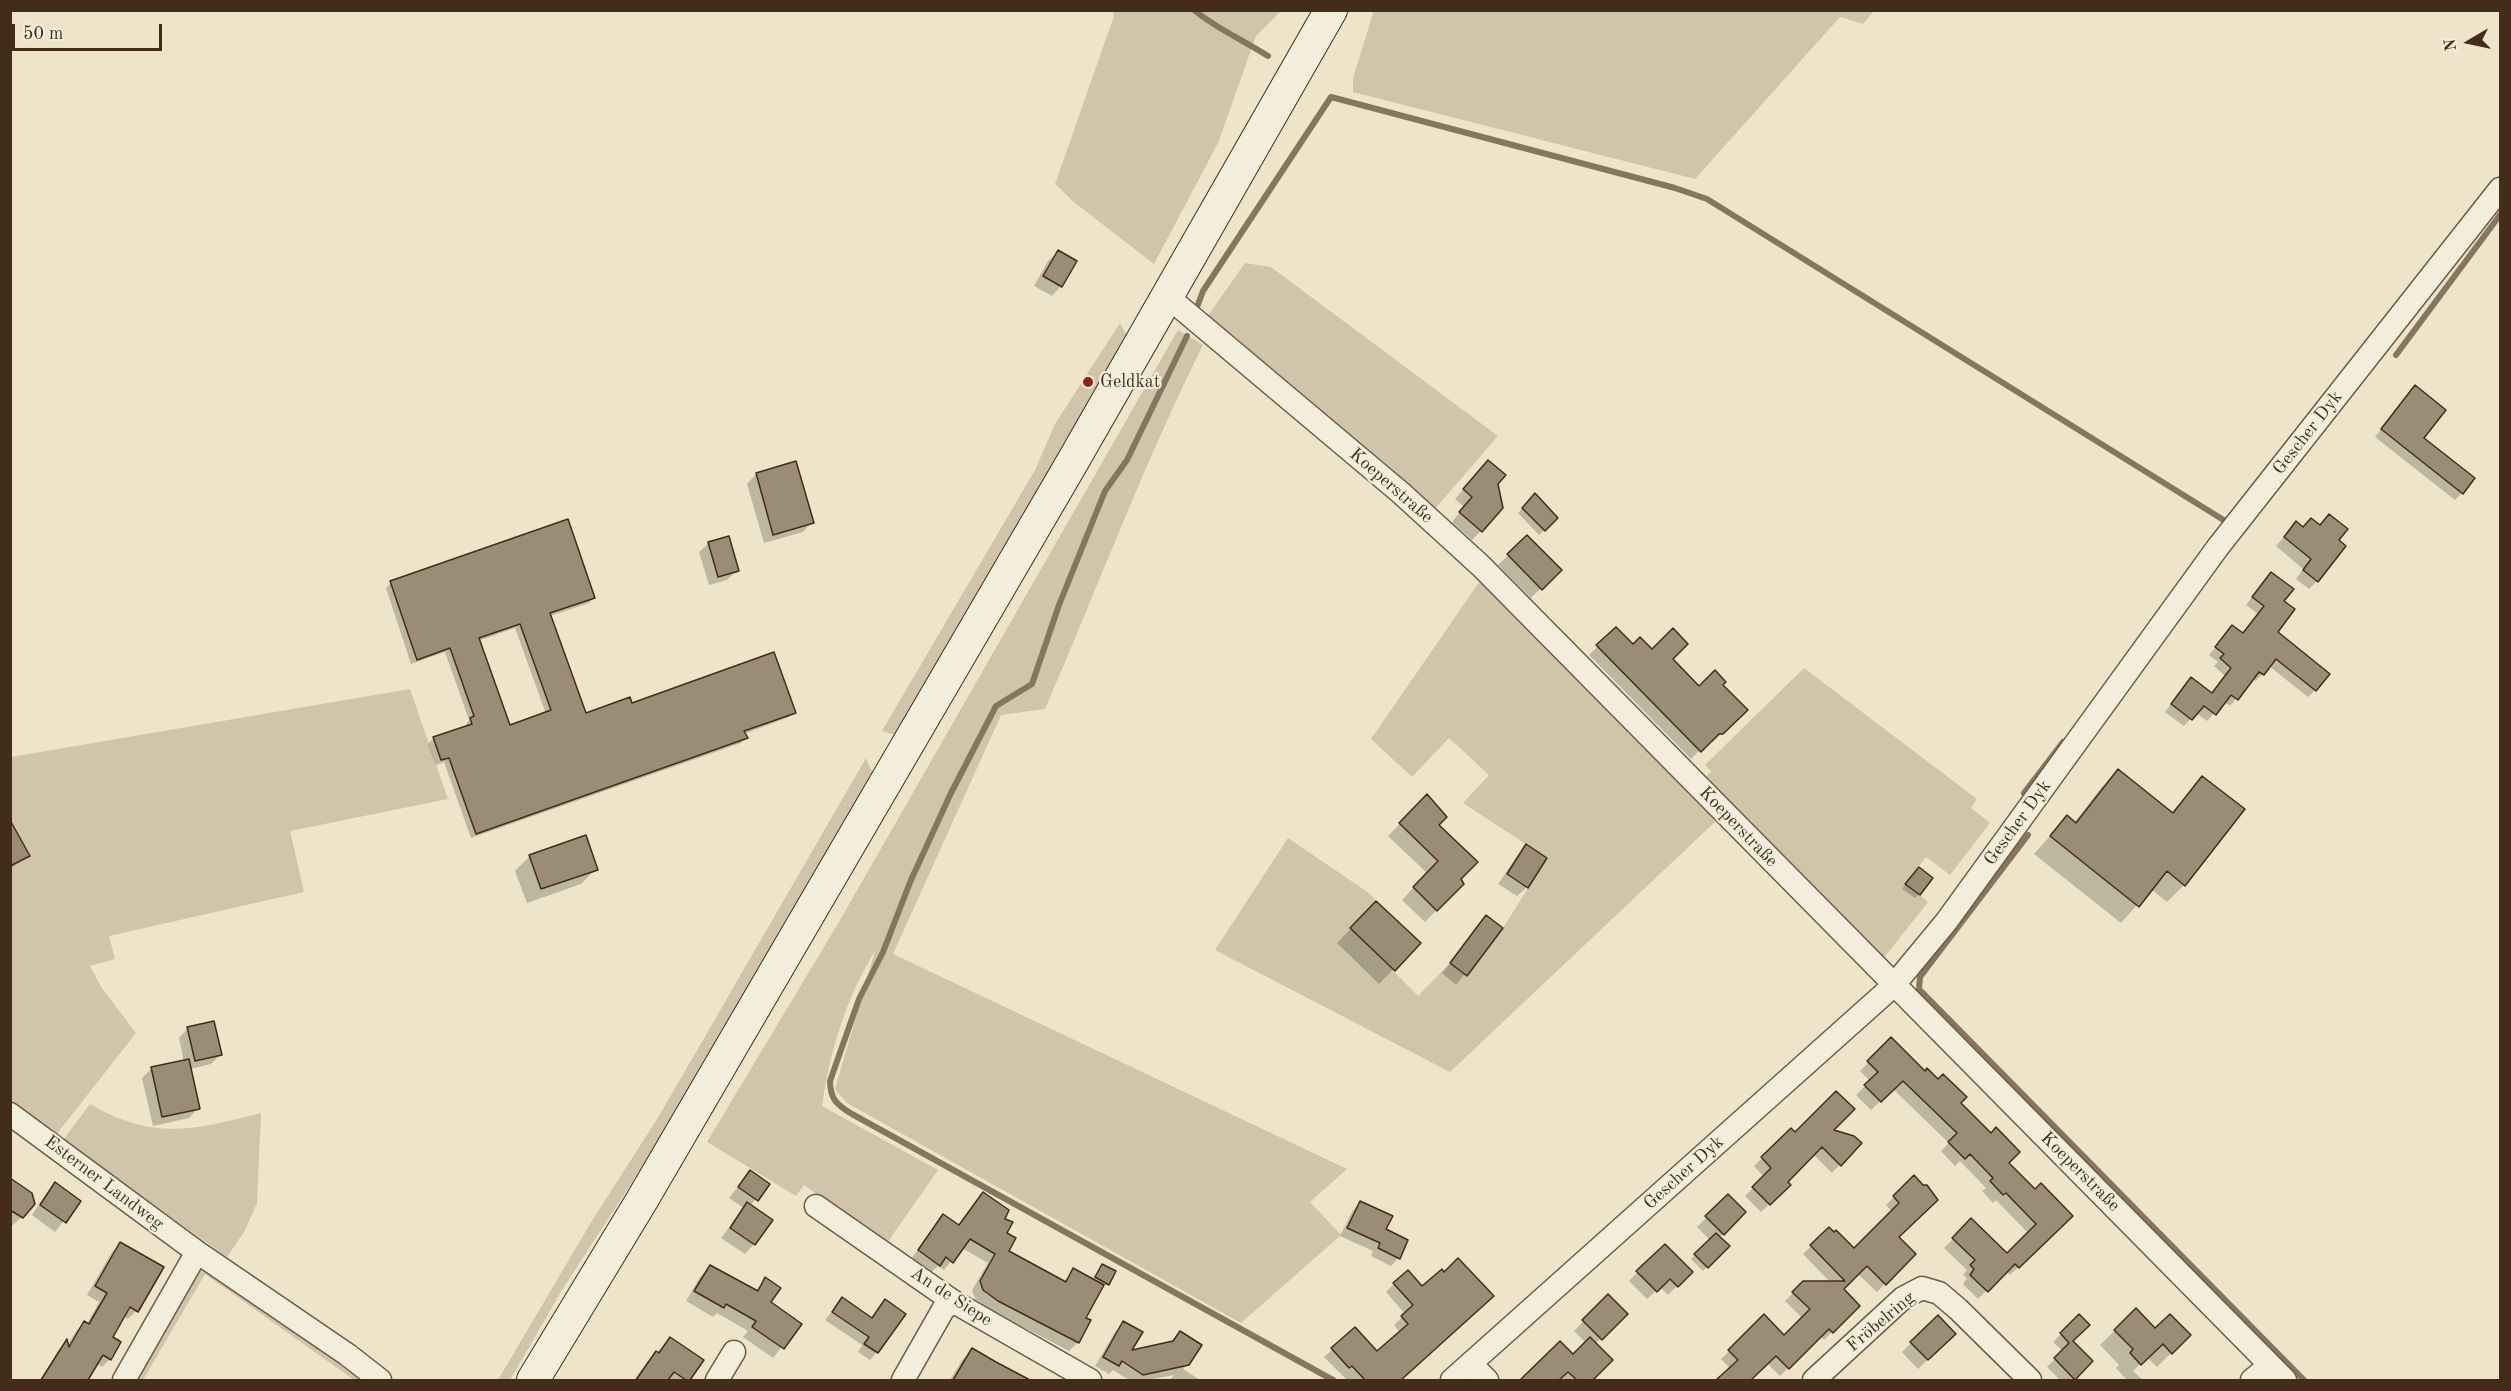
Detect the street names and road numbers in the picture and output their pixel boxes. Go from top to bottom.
street label: Gescher Dyk [2269,387,2347,479]
street label: Koeperstraße [1345,444,1437,528]
street label: Gescher Dyk [1980,776,2056,870]
street label: Koeperstraße [1694,782,1782,872]
street label: Koeperstraße [2036,1128,2124,1216]
street label: Esterner Landweg [40,1131,168,1235]
street label: Gescher Dyk [1639,1131,1729,1215]
street label: An de Siepe [906,1263,996,1331]
street label: Fröbelring [1842,1287,1920,1357]

